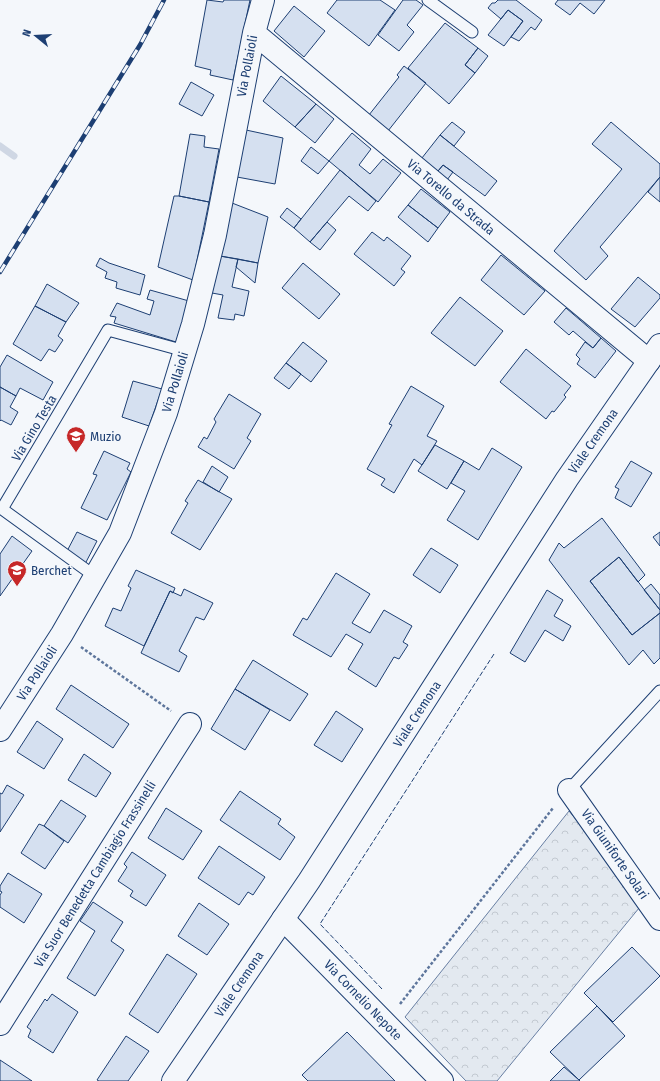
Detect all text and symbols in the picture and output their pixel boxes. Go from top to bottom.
north arrow [16,16,56,56]
text: N [20,28,34,38]
street label: Via Pollaioli [234,34,260,98]
street label: Via Torello da Strada [404,156,498,238]
street label: Via Pollaioli [159,350,191,414]
street label: Via Gino Testa [8,392,60,464]
street label: Viale Cremona [565,406,621,476]
school or university icon: Muzio [65,425,87,453]
place label: Muzio [90,429,121,444]
school or university icon: Berchet [6,559,28,587]
place label: Berchet [31,563,73,578]
street label: Via Pollaioli [14,643,60,703]
street label: Viale Cremona [390,678,444,750]
street label: Via Suor Benedetta Cambiagio Frassinelli [31,778,159,970]
street label: Via Giuniforte Solari [578,806,652,902]
street label: Viale Cremona [212,948,266,1020]
street label: Via Cornelio Nepote [321,957,405,1043]

